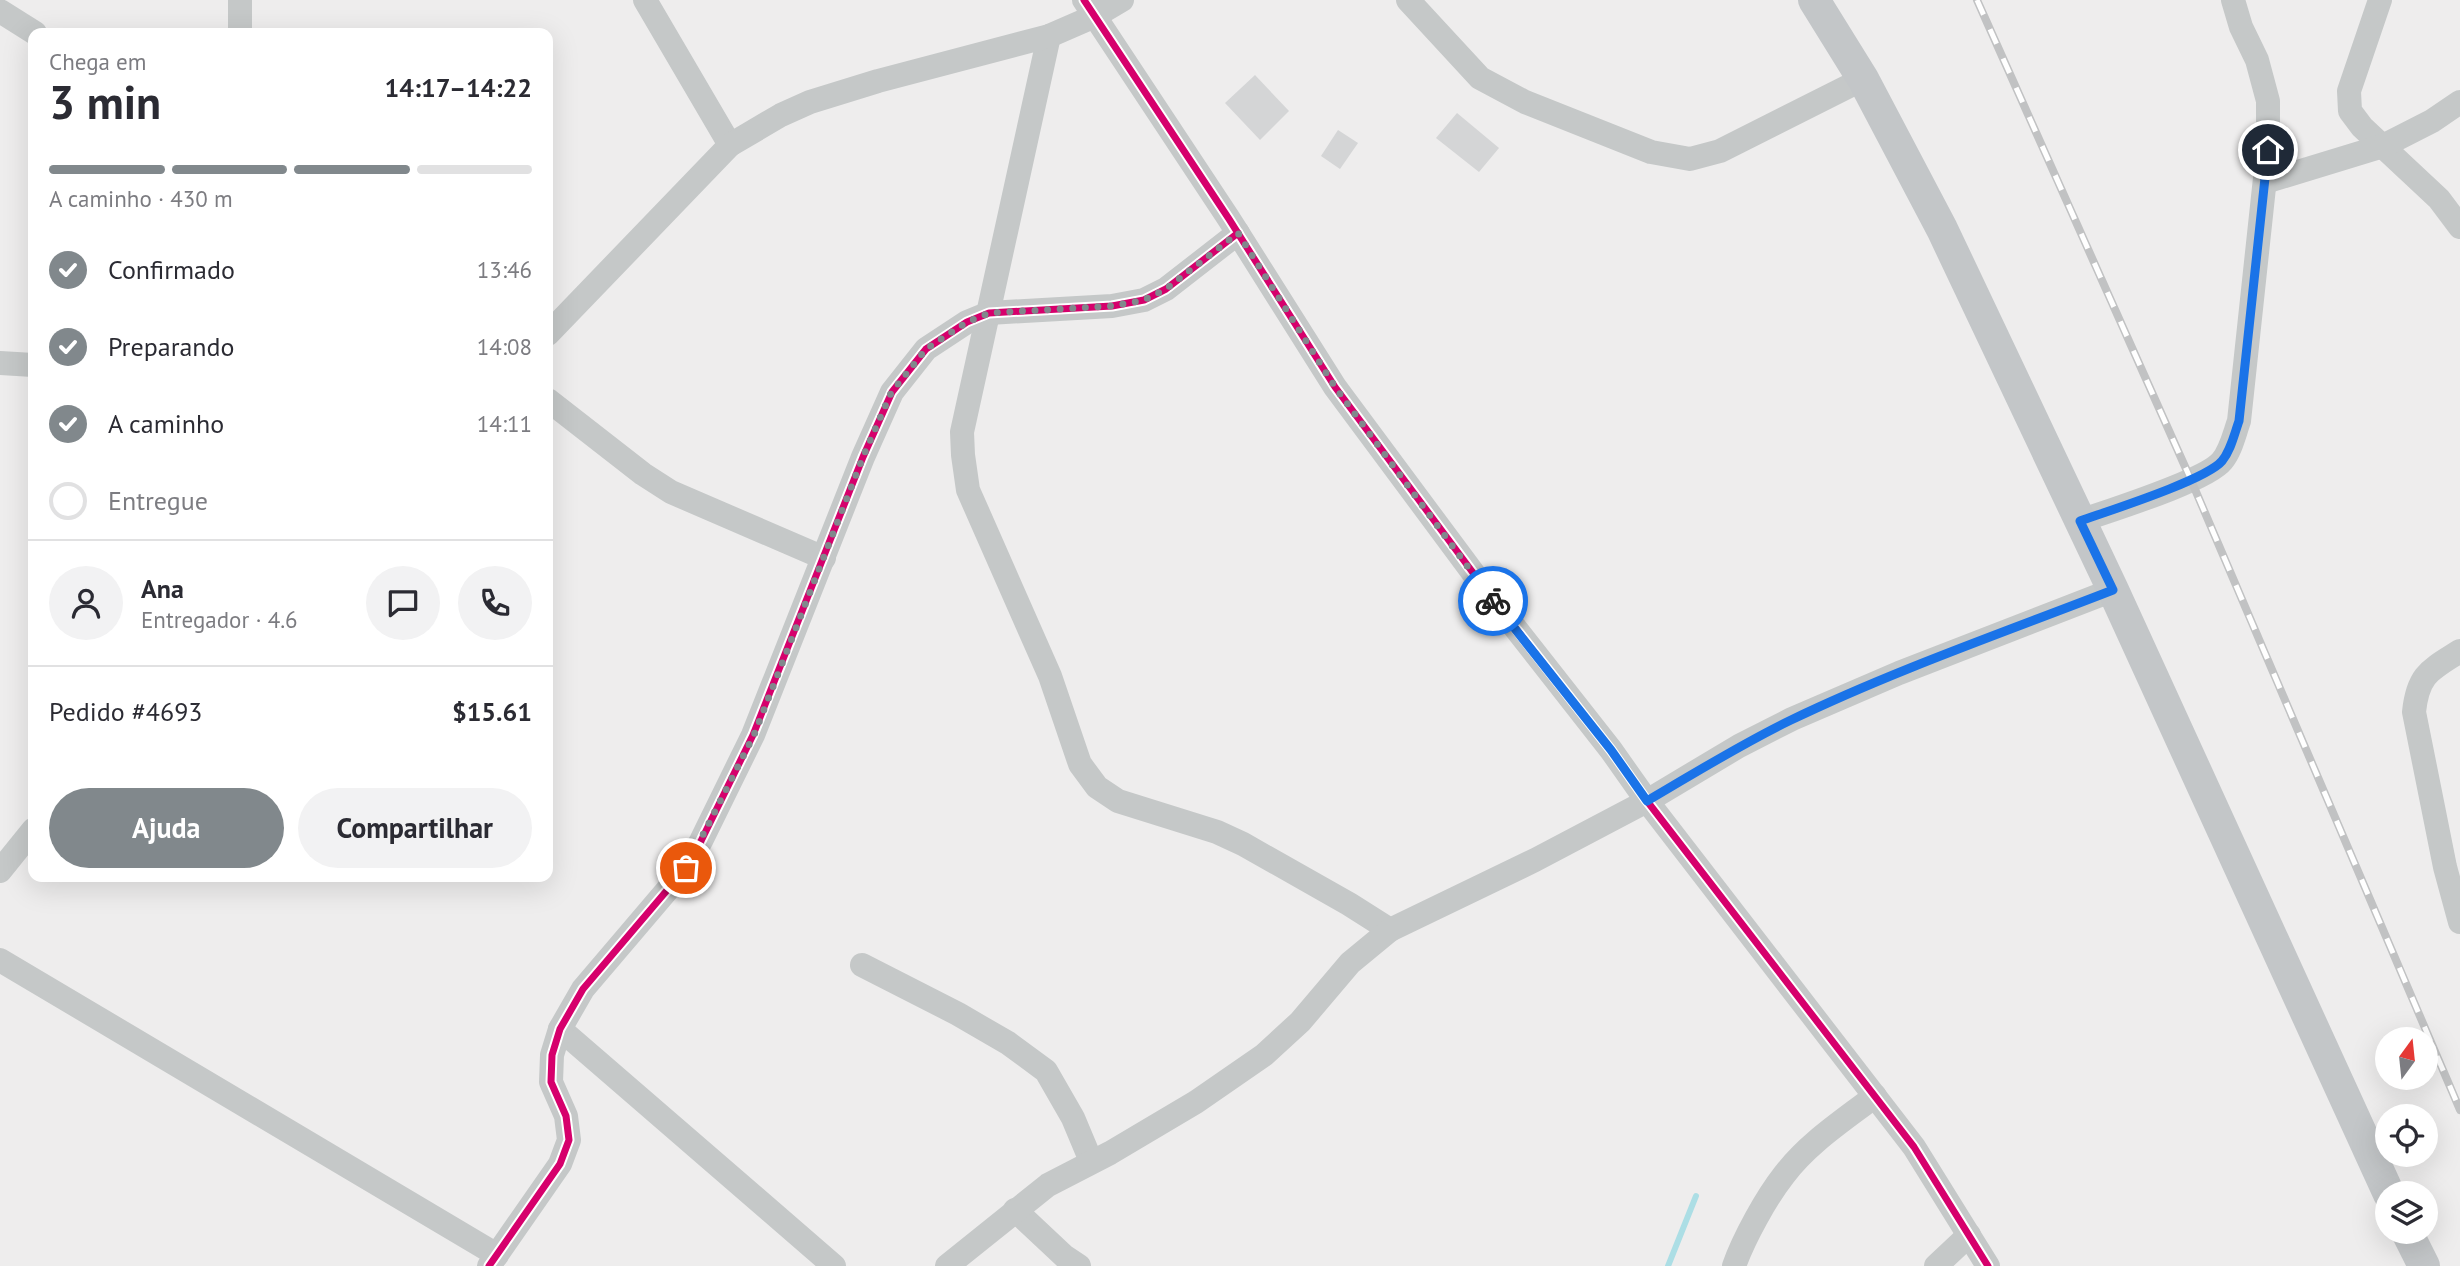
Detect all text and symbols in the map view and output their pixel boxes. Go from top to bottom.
text: Chega em [49,47,146,76]
text: 14:17–14:22 [385,71,532,104]
text: 3 min [49,72,161,132]
pin [2238,120,2298,180]
icon: home [2249,131,2287,169]
text: A caminho · 430 m [49,184,233,213]
icon: check [49,251,87,289]
text: Confirmado [108,253,235,286]
text: 13:46 [477,255,532,284]
icon: check [49,328,87,366]
text: Preparando [108,330,235,363]
text: 14:08 [477,332,532,361]
icon: check [49,405,87,443]
text: A caminho [108,407,224,440]
text: 14:11 [477,409,532,438]
text: Entregue [108,484,208,517]
button: person [49,566,123,640]
button: chat [366,566,440,640]
button: phone [458,566,532,640]
courier [1458,566,1528,636]
text: Ana [141,572,184,605]
icon: bike [1474,582,1512,620]
text: Entregador · 4.6 [141,605,298,634]
text: Pedido #4693 [49,695,202,728]
text: $15.61 [452,695,532,728]
button: Ajuda [49,788,284,868]
button: Compartilhar [298,788,532,868]
pin [656,838,716,898]
icon: bag [667,849,705,887]
north arrow [2375,1027,2438,1090]
map controls [2375,1027,2438,1244]
button: locate [2375,1104,2438,1167]
button: layers [2375,1181,2438,1244]

